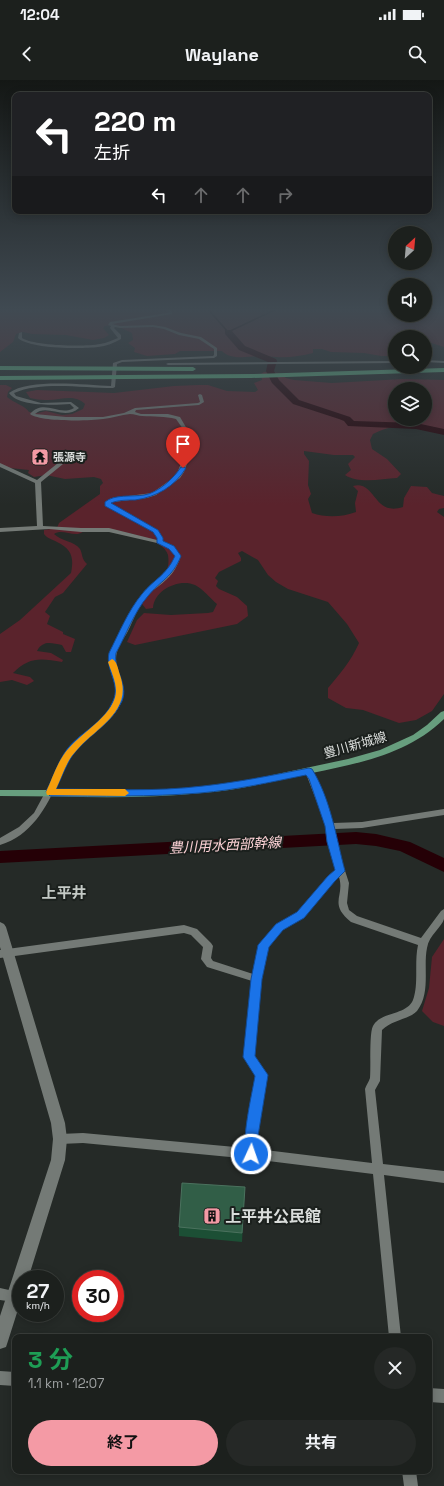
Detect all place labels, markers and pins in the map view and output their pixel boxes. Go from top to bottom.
pin [166,427,200,468]
temple icon: 張源寺 [30,447,50,467]
place label: 張源寺 [53,450,86,464]
building icon: 上平井公民館 [202,1206,222,1226]
place label: 上平井公民館 [225,1206,321,1227]

